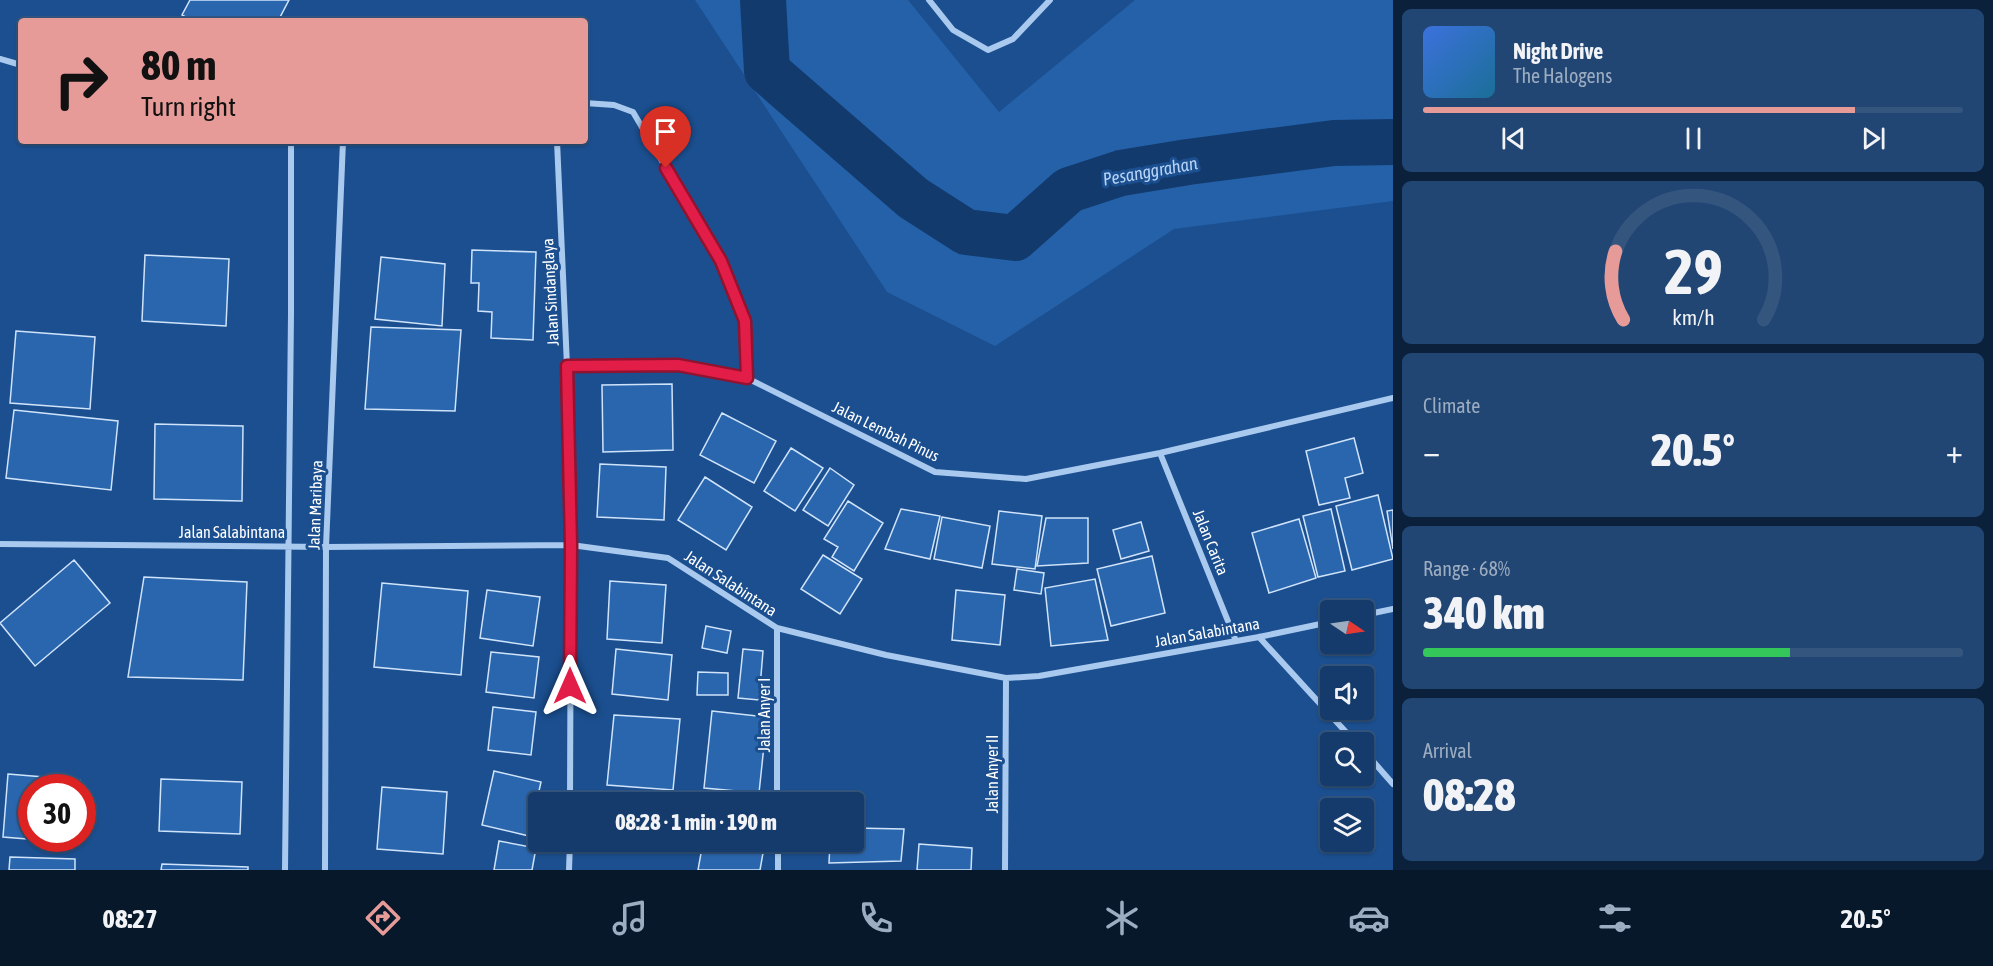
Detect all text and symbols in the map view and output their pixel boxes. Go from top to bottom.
text: Night Drive [1513,38,1603,64]
text: 80 m [141,41,216,89]
icon: right [42,42,120,120]
text: The Halogens [1513,64,1612,87]
text: Turn right [141,91,236,122]
pin [640,106,691,168]
icon: arrive [649,115,682,148]
icon: previous [1497,122,1530,155]
icon: pause [1677,122,1710,155]
icon: next [1857,122,1890,155]
water label: Pesanggrahan [1101,152,1199,190]
text: 29 [1664,236,1722,307]
street label: Jalan Sindanglaya [538,238,563,346]
text: km/h [1672,305,1714,330]
text: Climate [1423,394,1480,417]
street label: Jalan Lembah Pinus [830,397,943,465]
text: 20.5° [1651,424,1735,476]
text: − [1423,432,1440,470]
text: + [1946,432,1963,470]
street label: Jalan Maribaya [304,460,327,550]
street label: Jalan Carita [1190,507,1232,577]
street label: Jalan Salabintana [179,523,285,541]
street label: Jalan Salabintana [682,547,780,619]
text: Range · 68% [1423,557,1510,580]
text: 340 km [1423,587,1545,639]
north arrow [1320,600,1374,654]
map controls [1320,600,1374,852]
street label: Jalan Salabintana [1153,614,1261,650]
position arrow [538,654,602,718]
button: sound [1320,666,1374,720]
street label: Jalan Anyer I [755,678,774,752]
button: search [1320,732,1374,786]
street label: Jalan Anyer II [983,735,1002,813]
text: Arrival [1423,739,1472,762]
text: 08:28 [1423,769,1516,821]
speed limit sign: 30 [18,774,96,852]
button: layers [1320,798,1374,852]
text: 08:28 · 1 min · 190 m [615,809,777,835]
icon: directions [362,897,404,939]
icon: music [609,897,651,939]
icon: phone [855,897,897,939]
icon: climate [1101,897,1143,939]
icon: car [1348,897,1390,939]
icon: filters [1594,897,1636,939]
text: 08:27 [102,903,158,934]
text: 20.5° [1840,903,1891,934]

